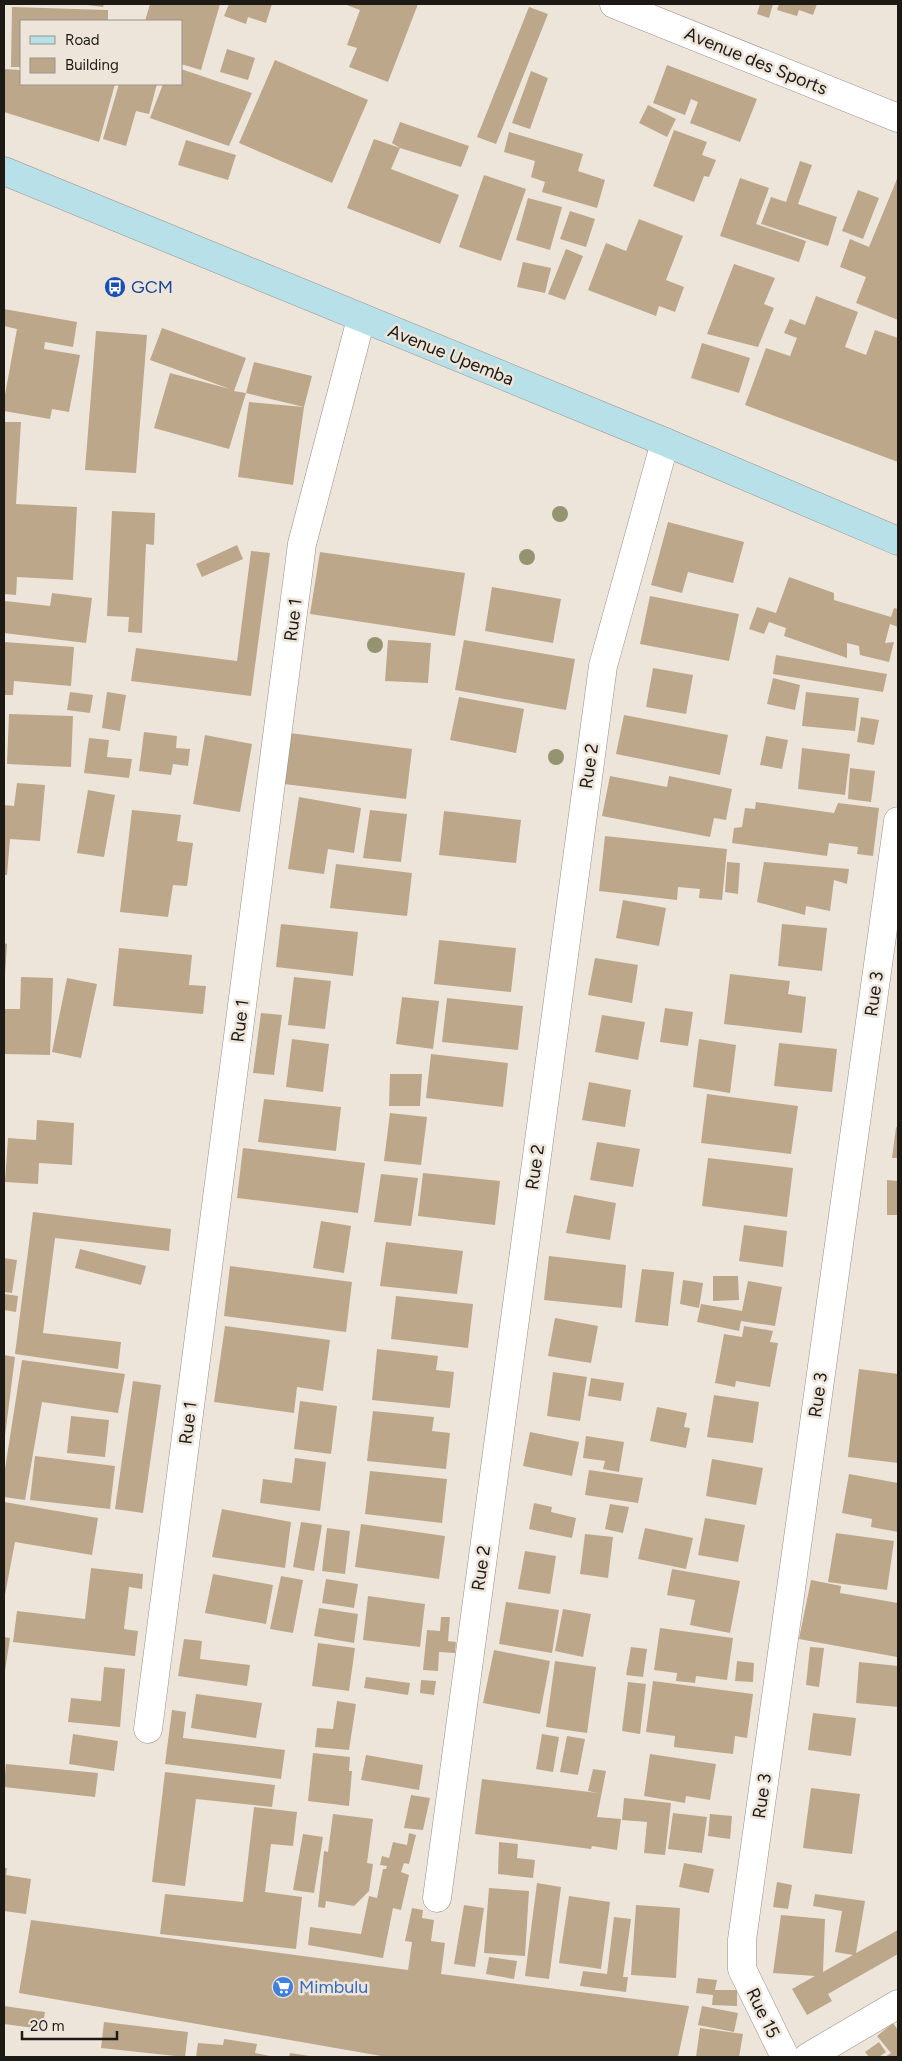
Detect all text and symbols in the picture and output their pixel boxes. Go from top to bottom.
legend [20,20,182,85]
street label: Avenue des Sports [681,22,831,100]
text: Road [65,31,100,49]
text: Building [65,56,119,74]
bus stop icon: GCM [103,275,127,299]
place label: GCM [131,276,173,298]
street label: Avenue Upemba [385,320,517,390]
street label: Rue 1 [279,597,307,643]
street label: Rue 2 [575,742,603,790]
street label: Rue 3 [860,970,888,1018]
street label: Rue 1 [226,998,254,1044]
street label: Rue 2 [521,1143,549,1191]
street label: Rue 3 [804,1371,832,1419]
street label: Rue 1 [174,1400,202,1446]
street label: Rue 2 [467,1544,495,1592]
street label: Rue 3 [748,1772,776,1820]
supermarket icon: Mimbulu [271,1975,295,1999]
place label: Mimbulu [299,1976,368,1998]
street label: Rue 15 [741,1984,785,2042]
scale bar [22,2008,118,2040]
text: 20 m [30,2017,64,2035]

